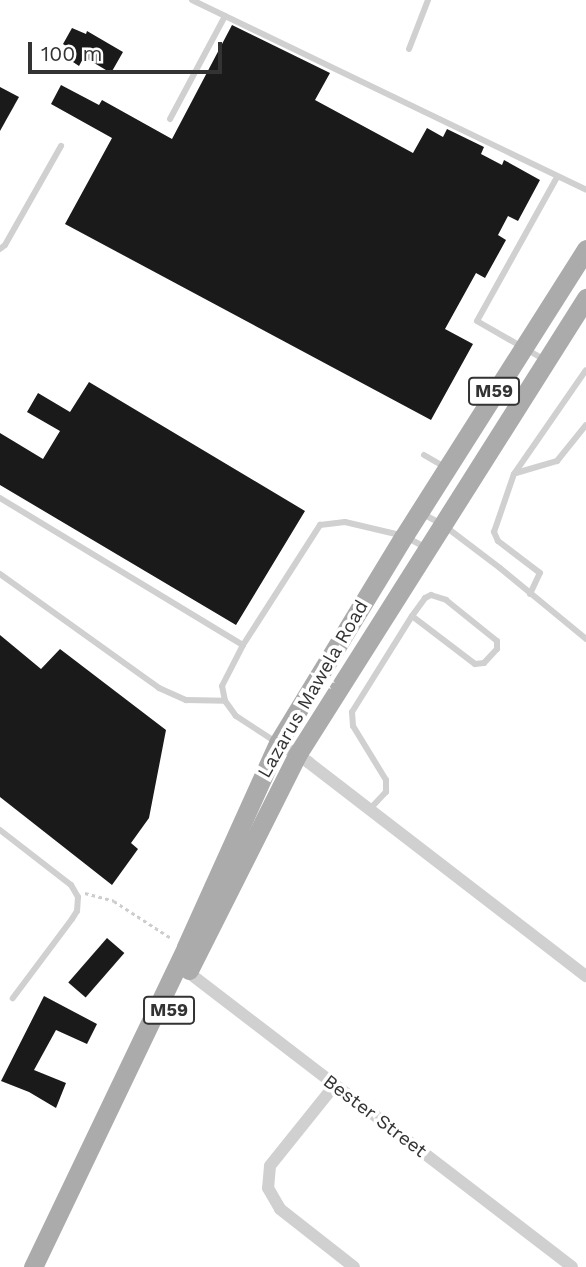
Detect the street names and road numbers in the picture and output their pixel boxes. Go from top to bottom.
road number: M59 [468,376,520,405]
street label: Lazarus Mawela Road [253,596,373,782]
road number: M59 [143,995,195,1024]
street label: Bester Street [319,1070,431,1162]

